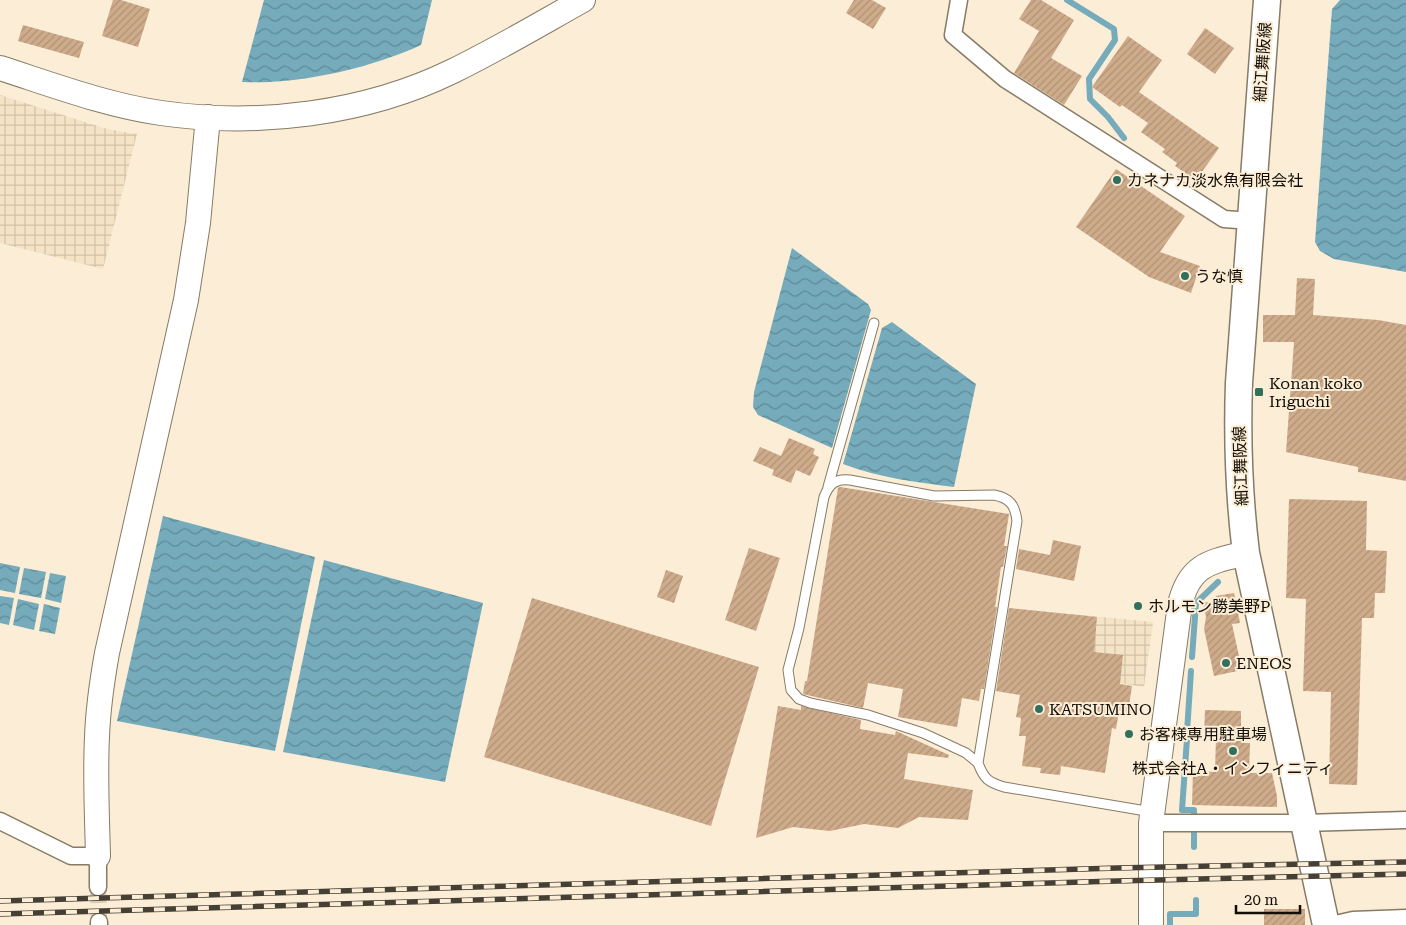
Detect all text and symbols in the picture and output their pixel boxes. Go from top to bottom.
street label: 細江舞阪線 [1250,21,1275,103]
place label: カネナカ淡水魚有限会社 [1127,171,1303,190]
marker: カネナカ淡水魚有限会社 [1111,174,1123,186]
place label: うな慎 [1195,267,1243,286]
marker: うな慎 [1179,270,1191,282]
place label: Konan koko Iriguchi [1269,374,1363,411]
marker: Konan koko Iriguchi [1253,386,1265,398]
street label: 細江舞阪線 [1230,426,1251,506]
place label: ホルモン勝美野P [1148,597,1270,616]
marker: ホルモン勝美野P [1132,600,1144,612]
place label: ENEOS [1236,654,1292,673]
marker: ENEOS [1220,657,1232,669]
place label: KATSUMINO [1049,700,1152,719]
marker: KATSUMINO [1033,703,1045,715]
place label: お客様専用駐車場 [1139,725,1267,744]
marker: お客様専用駐車場 [1123,728,1135,740]
marker: 株式会社A・インフィニティ [1227,745,1239,757]
place label: 株式会社A・インフィニティ [1132,759,1334,778]
scale bar [1236,882,1300,914]
text: 20 m [1244,891,1279,909]

